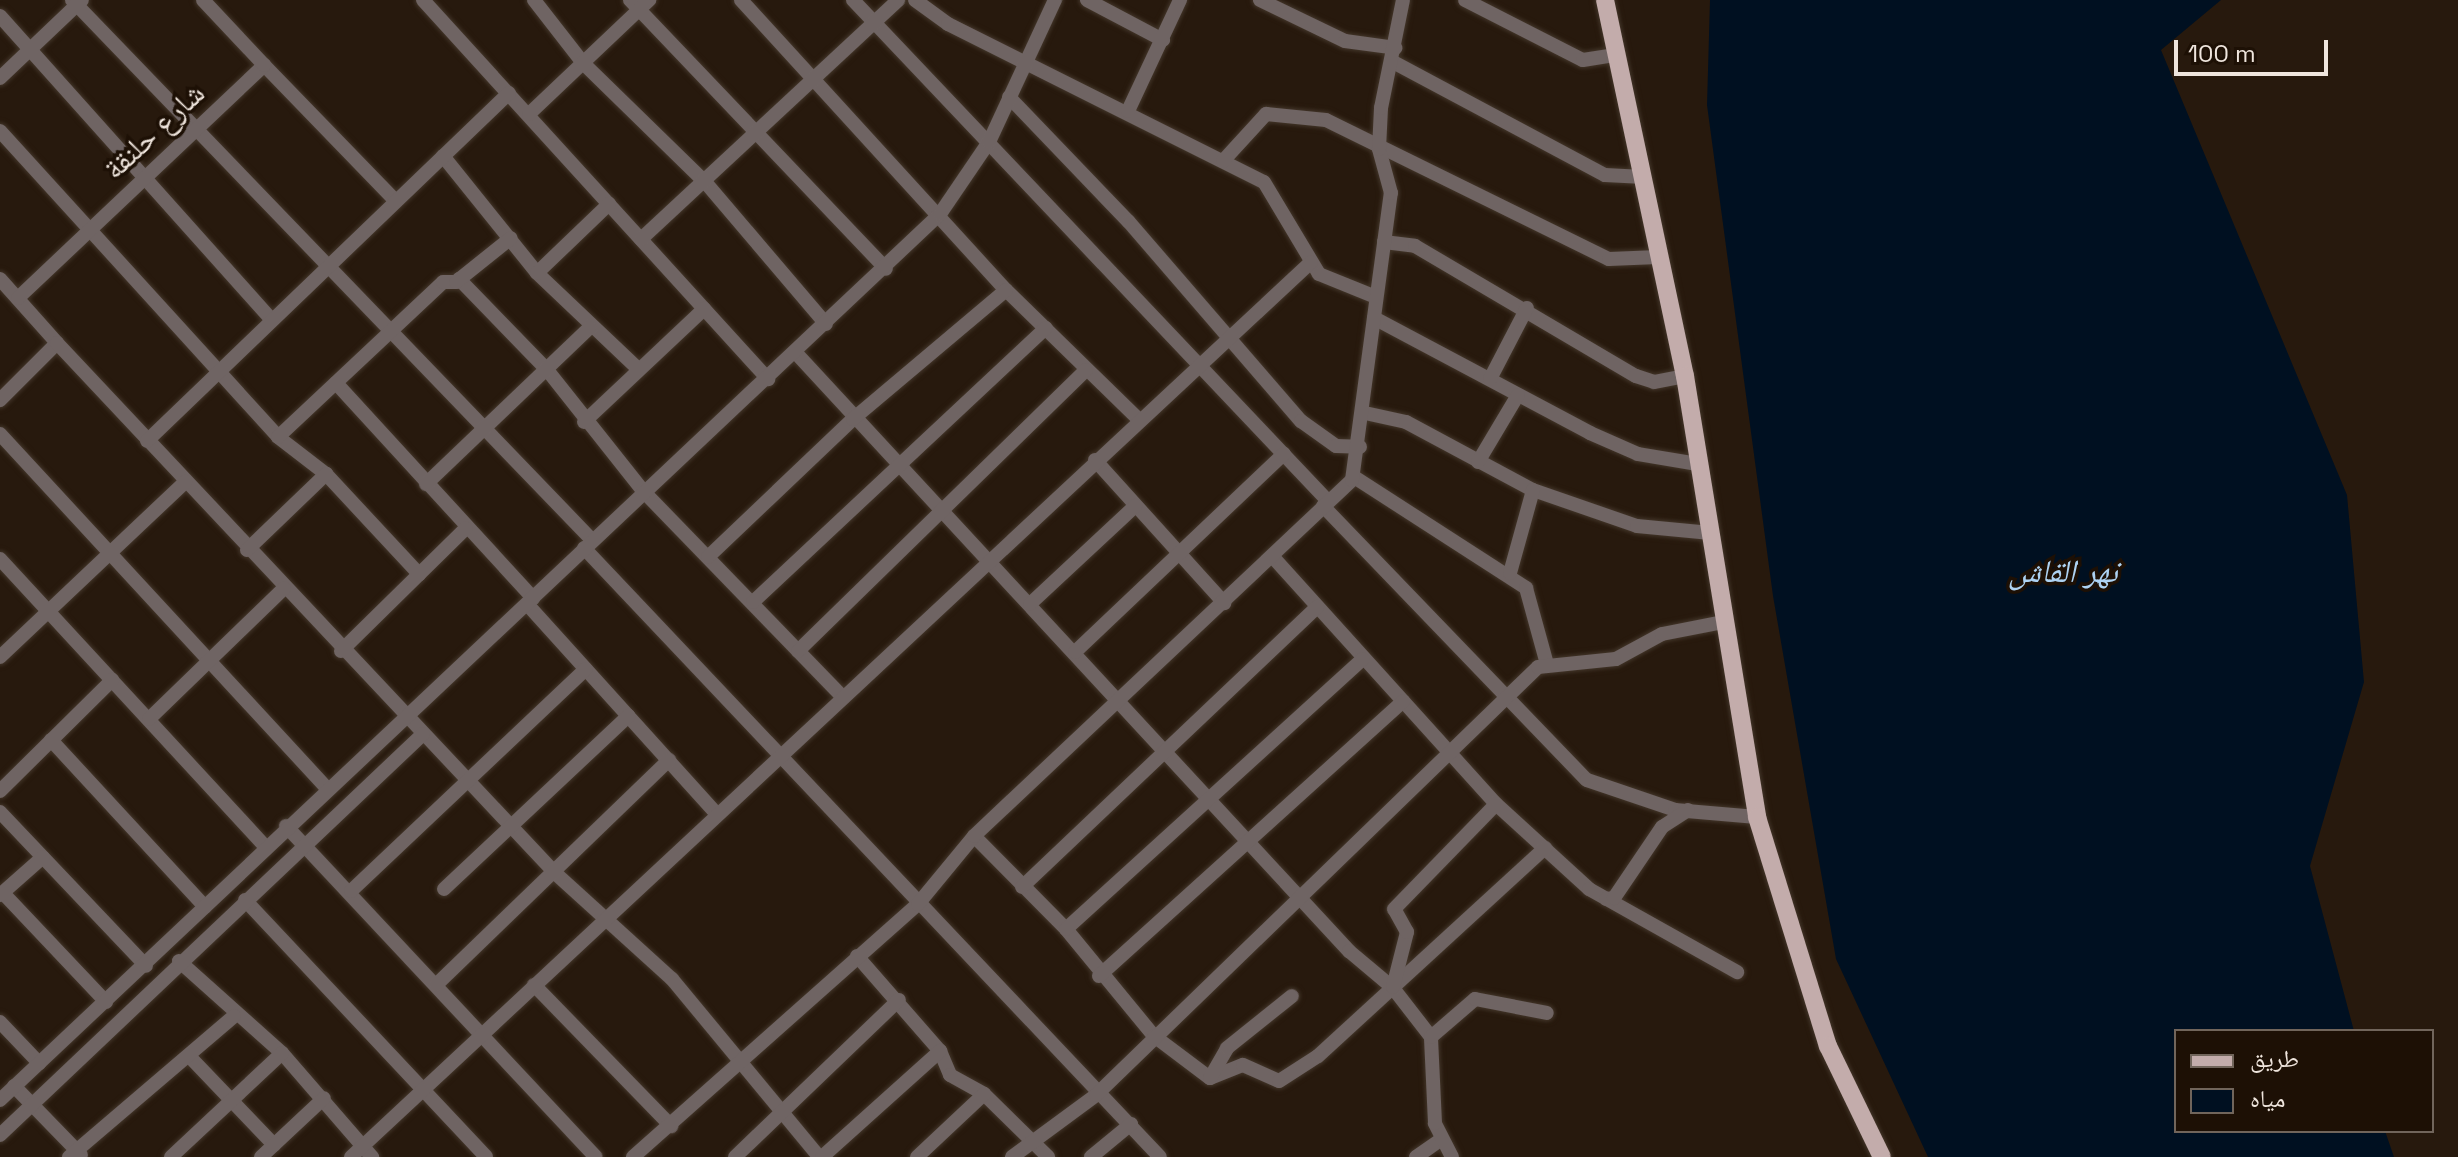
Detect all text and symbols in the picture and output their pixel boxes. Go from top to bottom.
scale bar [2178,24,2332,74]
text: 100 m [2188,38,2256,69]
street label: شارع حلنقة [96,75,212,187]
water label: نهر القاش [2008,552,2118,590]
legend [2174,1029,2434,1133]
text: طريق [2250,1043,2299,1074]
text: مياه [2250,1083,2285,1114]

